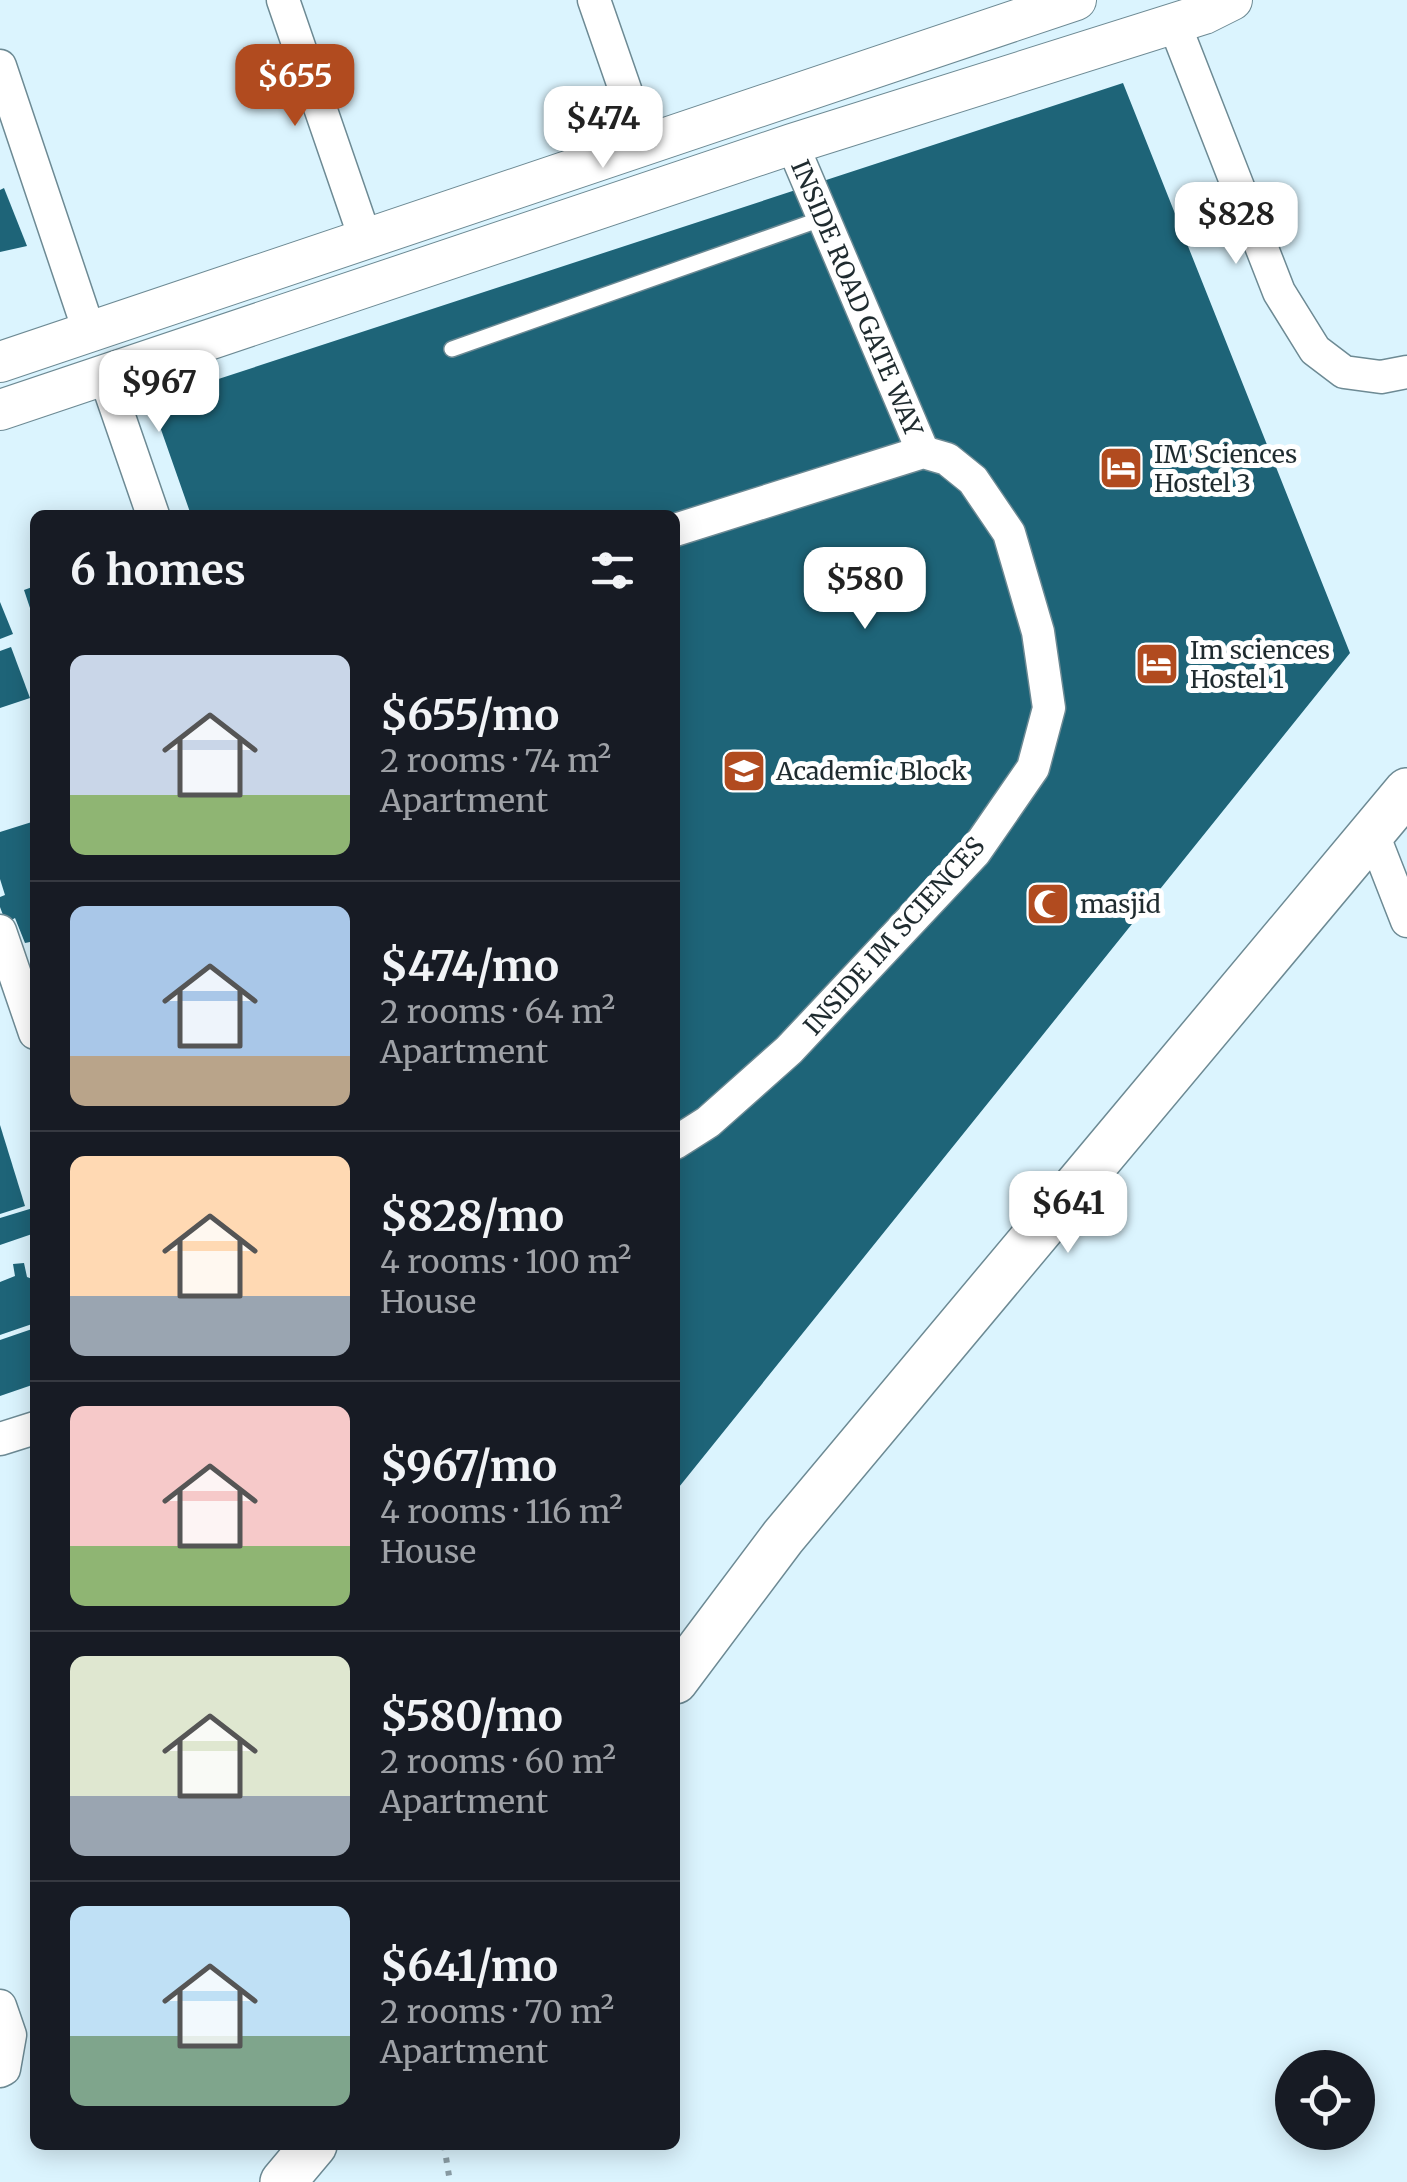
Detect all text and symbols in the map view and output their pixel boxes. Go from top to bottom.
pin: $655 [236,44,354,129]
text: $655 [257,56,333,96]
pin: $474 [544,86,662,171]
text: $474 [566,98,640,138]
street label: INSIDE ROAD GATE WAY [784,155,930,442]
pin: $828 [1177,182,1295,267]
text: $828 [1197,194,1275,234]
pin: $967 [100,350,218,435]
text: $967 [121,362,197,402]
place label: IM Sciences Hostel 3 [1154,438,1297,499]
hotel icon: IM Sciences Hostel 3 [1098,445,1144,491]
icon: filters [585,543,640,598]
text: 6 homes [70,544,246,596]
pin: $580 [806,547,924,632]
text: $580 [826,559,904,599]
place label: Im sciences Hostel 1 [1190,634,1330,695]
hotel icon: Im sciences Hostel 1 [1134,641,1180,687]
text: $655/mo [380,689,559,741]
icon: home [150,695,270,815]
text: 2 rooms · 74 m² [380,741,611,781]
school or university icon: Academic Block [721,748,767,794]
place label: Academic Block [775,755,967,787]
text: Apartment [380,781,548,821]
street label: INSIDE IM SCIENCES [797,830,991,1042]
mosque icon: masjid [1025,881,1071,927]
place label: masjid [1080,888,1161,920]
text: $474/mo [380,940,559,992]
icon: home [150,946,270,1066]
text: 2 rooms · 64 m² [380,992,615,1032]
text: Apartment [380,1032,548,1072]
pin: $641 [1009,1171,1127,1256]
text: $641 [1031,1183,1105,1223]
text: $828/mo [380,1190,564,1242]
icon: home [150,1196,270,1316]
text: 4 rooms · 100 m² [380,1242,631,1282]
text: House [380,1282,476,1322]
text: $967/mo [380,1440,557,1492]
icon: home [150,1446,270,1566]
text: 4 rooms · 116 m² [380,1492,623,1532]
text: House [380,1532,476,1572]
text: $580/mo [380,1690,563,1742]
icon: home [150,1696,270,1816]
text: 2 rooms · 60 m² [380,1742,616,1782]
text: Apartment [380,1782,548,1822]
text: $641/mo [380,1940,558,1992]
icon: home [150,1946,270,2066]
text: 2 rooms · 70 m² [380,1992,614,2032]
text: Apartment [380,2032,548,2072]
map controls [1275,2050,1375,2150]
button: locate [1275,2050,1375,2150]

